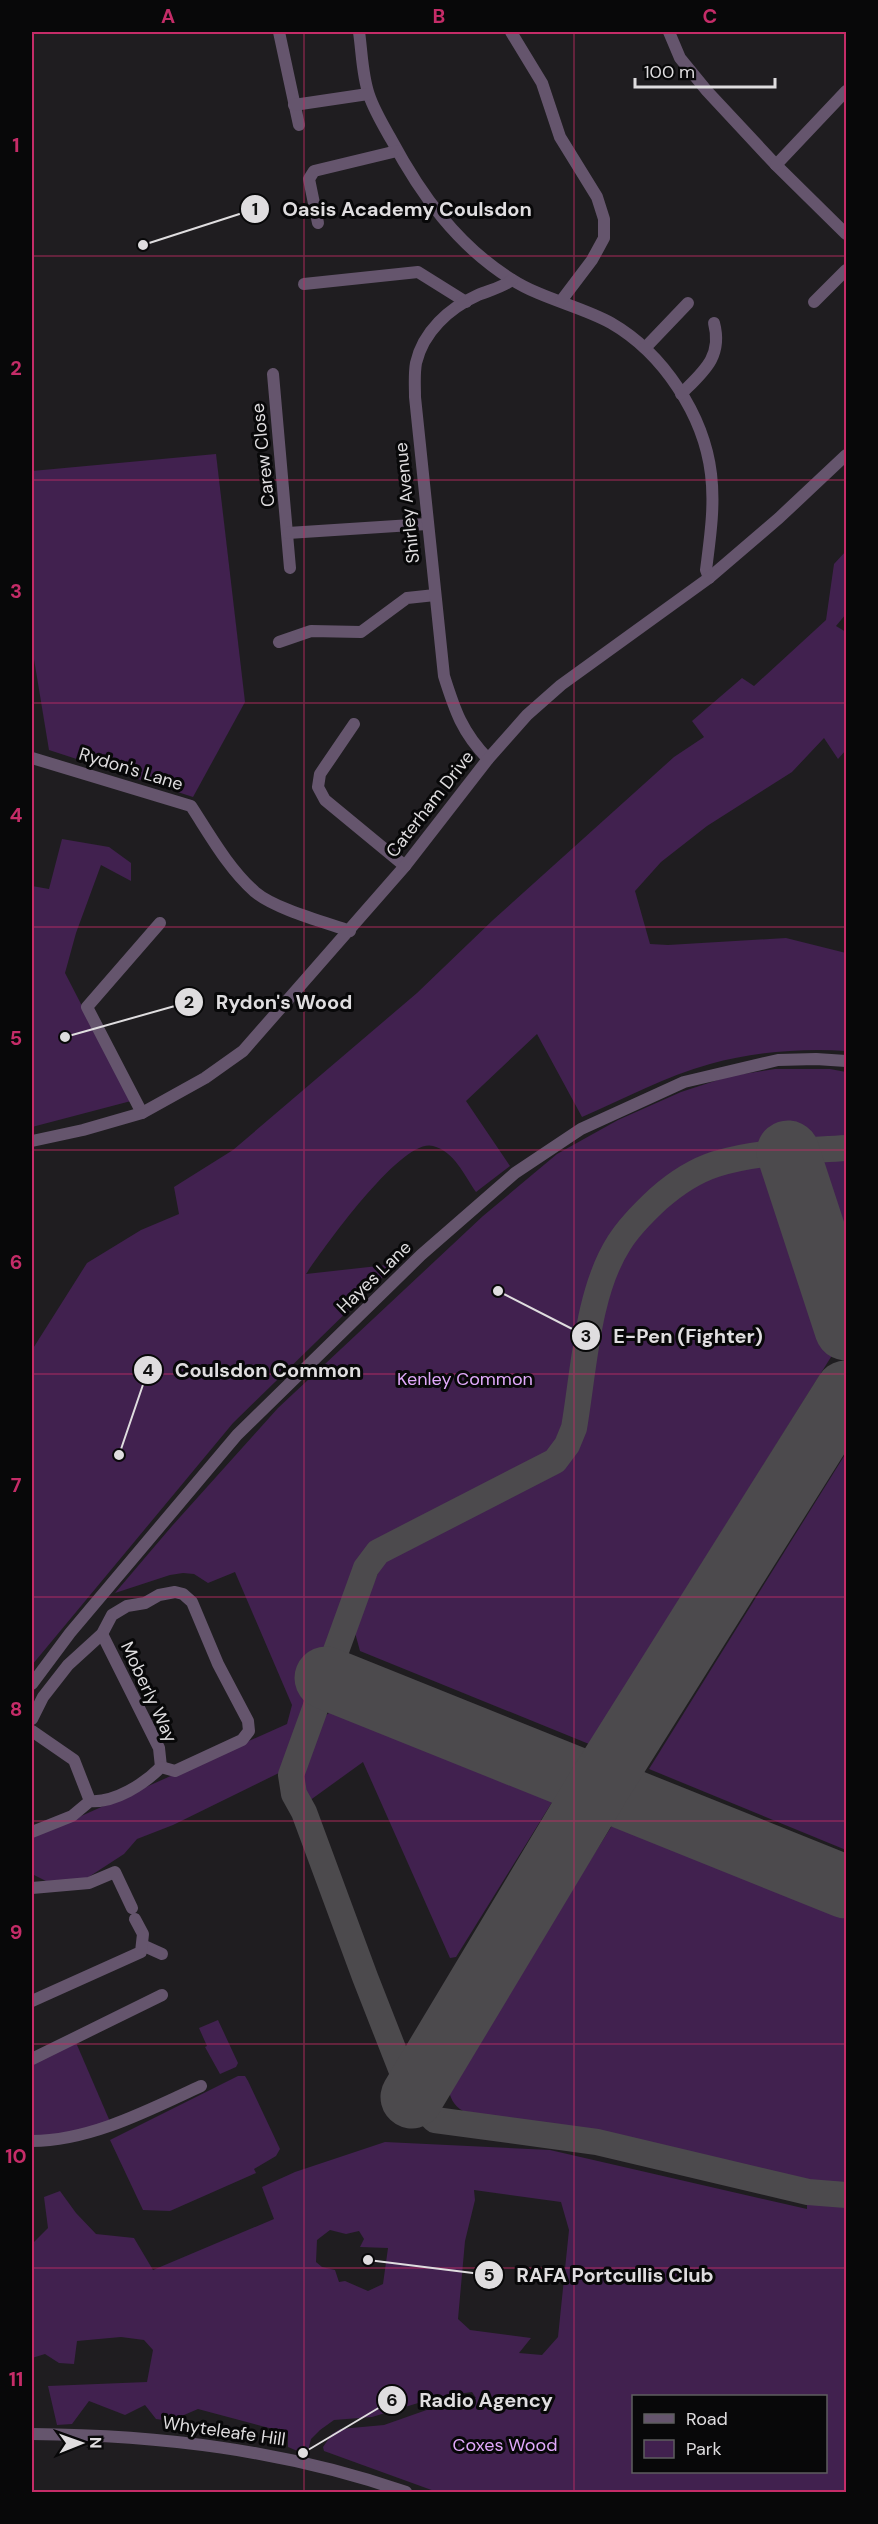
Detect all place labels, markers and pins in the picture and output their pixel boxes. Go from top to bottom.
callout: Oasis Academy Coulsdon [240,190,544,228]
callout: Rydon's Wood [174,983,365,1021]
callout: E-Pen (Fighter) [571,1317,775,1355]
callout: Coulsdon Common [133,1351,374,1389]
callout: RAFA Portcullis Club [474,2256,725,2294]
callout: Radio Agency [377,2381,565,2419]

